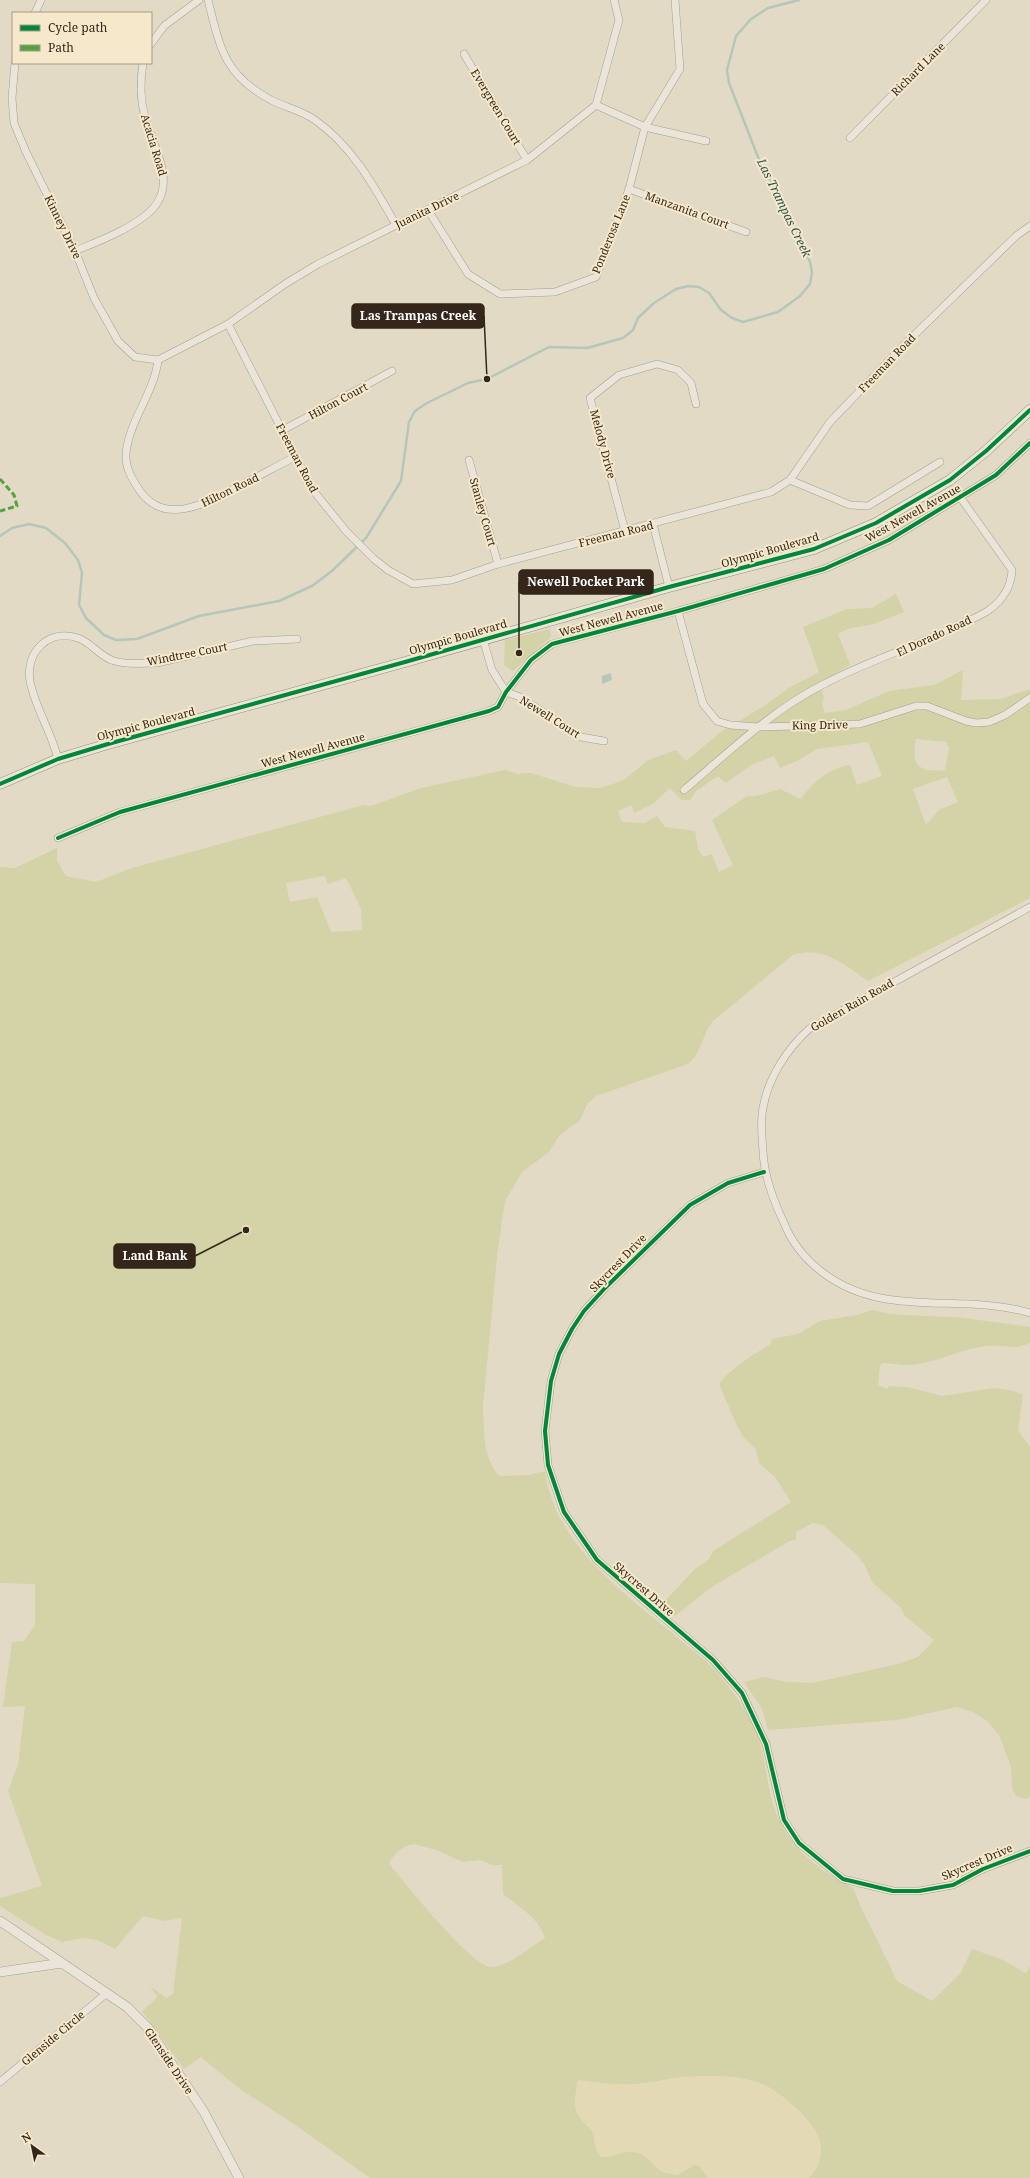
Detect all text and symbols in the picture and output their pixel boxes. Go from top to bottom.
legend [12,12,152,64]
text: Cycle path [48,19,108,36]
street label: Richard Lane [888,38,948,99]
text: Path [48,39,74,56]
street label: Evergreen Court [468,66,525,148]
street label: Acacia Road [138,112,171,178]
water label: Las Trampas Creek [753,155,816,261]
street label: Manzanita Court [643,187,731,232]
street label: Juanita Drive [391,188,461,232]
street label: Kinney Drive [42,192,85,261]
street label: Ponderosa Lane [588,192,633,276]
callout: Las Trampas Creek [352,304,484,328]
text: Las Trampas Creek [360,307,477,324]
street label: Freeman Road [855,330,919,395]
street label: Hilton Court [306,379,370,422]
street label: Melody Drive [587,408,620,480]
street label: Freeman Road [273,420,322,495]
street label: Hilton Road [198,469,261,510]
street label: Stanley Court [467,476,500,548]
street label: West Newell Avenue [862,480,963,545]
street label: Freeman Road [577,517,655,550]
street label: Olympic Boulevard [719,528,821,571]
callout: Newell Pocket Park [519,570,653,594]
text: Newell Pocket Park [527,573,645,590]
street label: West Newell Avenue [557,597,665,640]
street label: El Dorado Road [894,612,974,659]
street label: Olympic Boulevard [407,615,509,658]
street label: Windtree Court [145,638,229,669]
street label: Newell Court [517,692,583,741]
street label: Olympic Boulevard [95,703,197,744]
street label: King Drive [792,717,848,732]
street label: West Newell Avenue [259,728,367,771]
street label: Golden Rain Road [807,975,896,1034]
street label: Skycrest Drive [586,1230,649,1295]
callout: Land Bank [114,1244,195,1268]
text: Land Bank [123,1247,188,1264]
street label: Skycrest Drive [611,1558,678,1619]
street label: Skycrest Drive [939,1840,1015,1883]
street label: Glenside Circle [18,2007,88,2069]
street label: Glenside Drive [142,2025,197,2097]
north arrow [12,2126,52,2166]
text: N [19,2128,34,2146]

